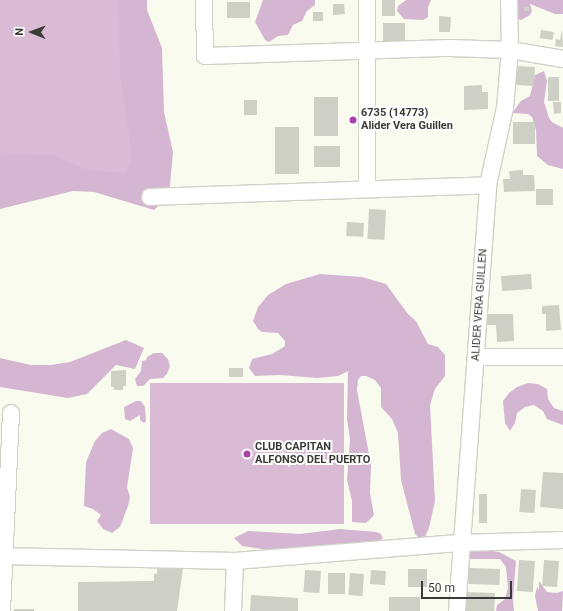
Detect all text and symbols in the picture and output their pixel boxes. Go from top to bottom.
north arrow [12,12,52,52]
text: N [13,28,26,36]
place label: 6735 (14773) Alider Vera Guillen [361,107,453,133]
marker: 6735 (14773) Alider Vera Guillen [348,115,358,125]
street label: ALIDER VERA GUILLEN [469,248,491,362]
place label: CLUB CAPITAN ALFONSO DEL PUERTO [255,441,370,467]
marker: CLUB CAPITAN ALFONSO DEL PUERTO [242,449,252,459]
scale bar [423,573,514,599]
text: 50 m [428,581,455,595]

